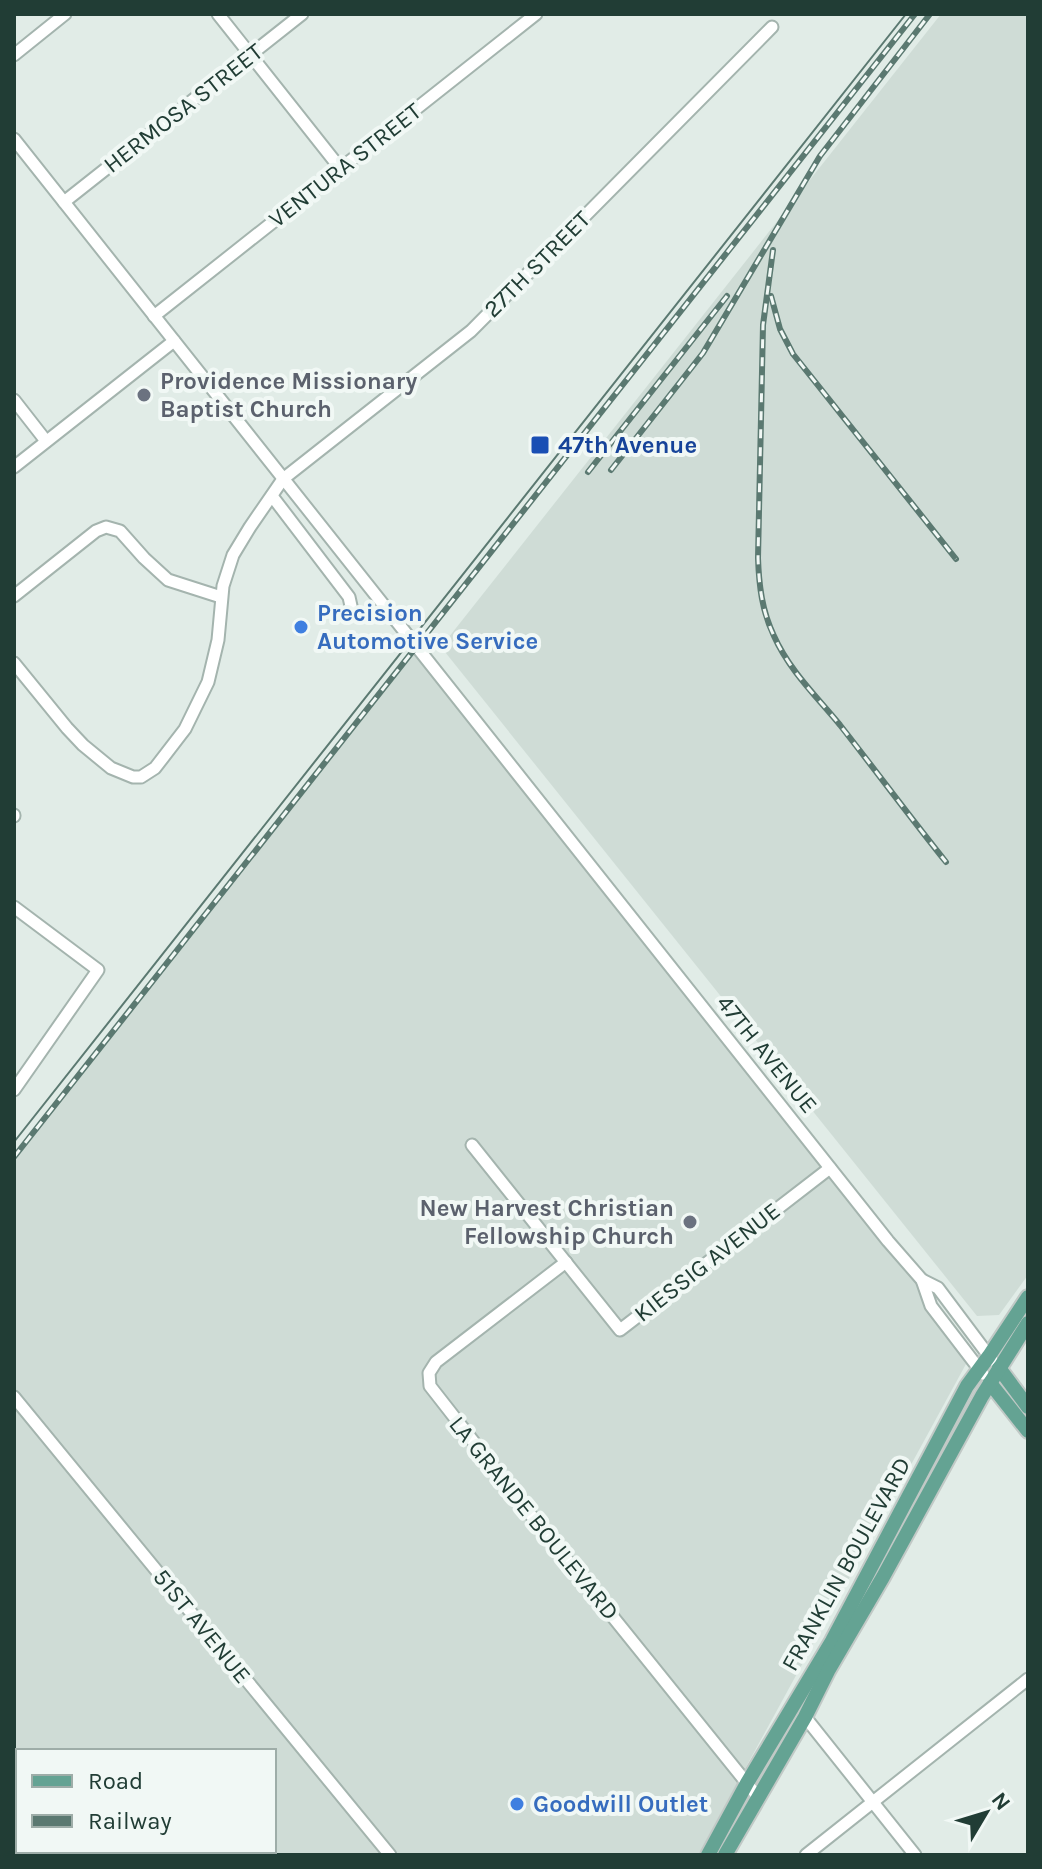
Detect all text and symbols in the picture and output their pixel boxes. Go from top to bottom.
street label: HERMOSA STREET [98,37,268,179]
street label: VENTURA STREET [263,97,427,233]
street label: 27TH STREET [478,205,596,323]
place label: Providence Missionary Baptist Church [160,367,417,423]
marker: Providence Missionary Baptist Church [135,386,153,404]
place label: 47th Avenue [558,431,697,459]
marker: 47th Avenue [529,434,551,456]
place label: Precision Automotive Service [317,599,538,655]
marker: Precision Automotive Service [292,618,310,636]
street label: 47TH AVENUE [711,989,823,1119]
place label: New Harvest Christian Fellowship Church [420,1194,674,1250]
street label: KIESSIG AVENUE [628,1196,786,1328]
marker: New Harvest Christian Fellowship Church [681,1213,699,1231]
street label: LA GRANDE BOULEVARD [443,1411,625,1625]
street label: FRANKLIN BOULEVARD [776,1452,916,1676]
street label: 51ST AVENUE [147,1563,257,1689]
legend [16,1749,276,1853]
text: Road [88,1767,143,1795]
north arrow [946,1773,1026,1853]
text: N [986,1787,1016,1816]
place label: Goodwill Outlet [533,1790,708,1818]
marker: Goodwill Outlet [508,1795,526,1813]
text: Railway [88,1807,172,1835]

